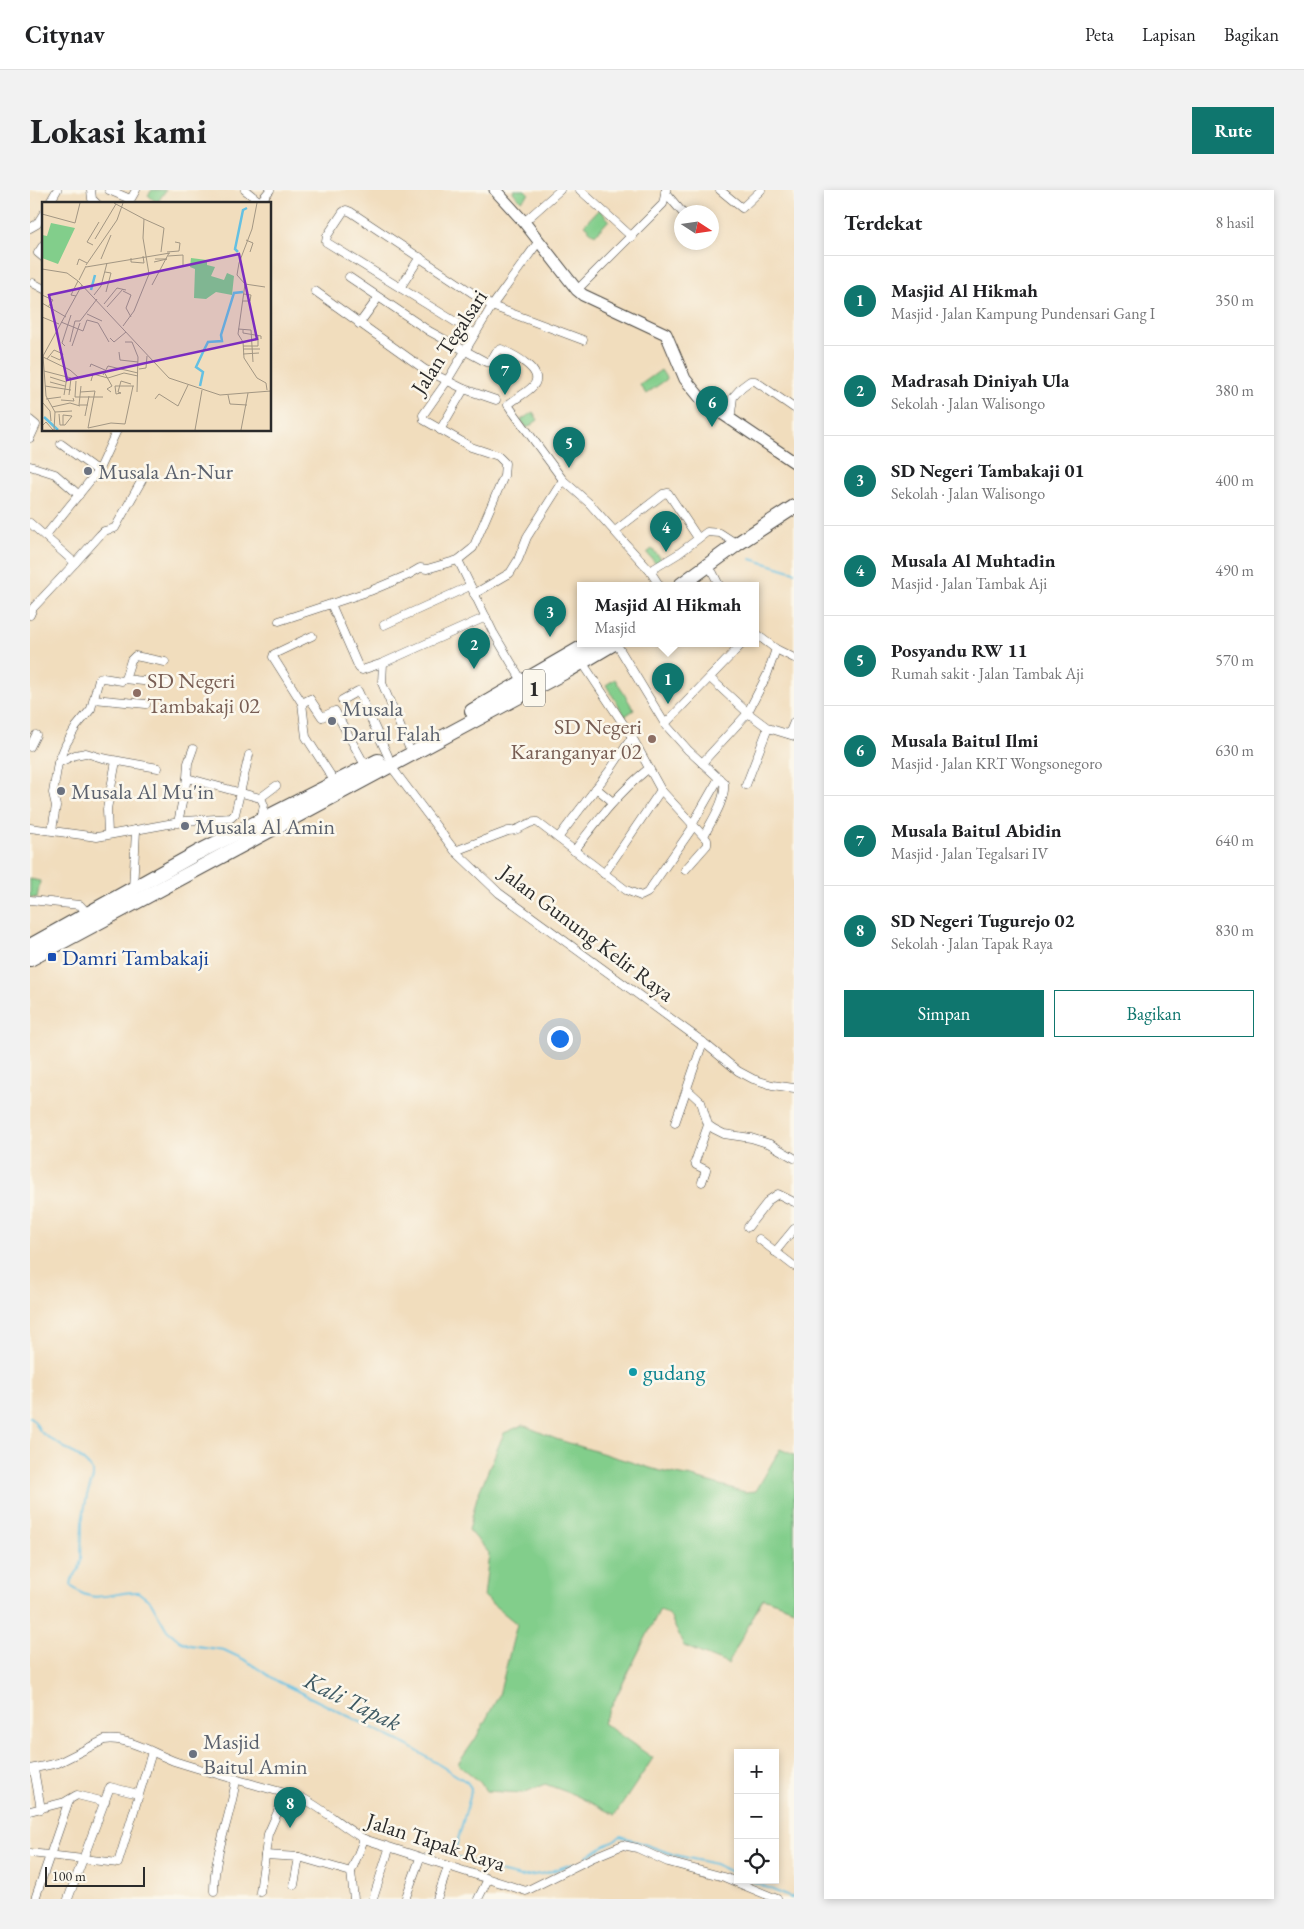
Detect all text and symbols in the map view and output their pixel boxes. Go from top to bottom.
text: Citynav [25,19,105,50]
text: Peta [1085,23,1114,46]
text: Lapisan [1142,23,1196,46]
text: Bagikan [1224,23,1279,46]
button: Rute [1192,107,1274,154]
text: Lokasi kami [30,108,207,153]
inset map [42,202,271,431]
north arrow [674,205,719,250]
text: Terdekat [844,209,922,236]
text: 8 hasil [1216,212,1254,233]
text: Masjid Al Hikmah [891,278,1038,303]
street label: Jalan Tegalsari [403,284,494,402]
text: 1 [856,290,864,311]
text: 350 m [1215,290,1254,311]
text: Masjid · Jalan Kampung Pundensari Gang I [891,303,1155,324]
pin: 7 [489,354,521,395]
text: Madrasah Diniyah Ula [891,368,1069,393]
text: 2 [856,380,864,401]
text: 380 m [1215,380,1254,401]
pin: 6 [696,386,728,427]
text: Sekolah · Jalan Walisongo [891,393,1045,414]
pin: 5 [553,427,585,468]
place label: Musala An-Nur [98,457,234,486]
text: SD Negeri Tambakaji 01 [891,458,1085,483]
marker: Musala An-Nur [82,465,94,477]
text: 3 [856,470,864,491]
text: 400 m [1215,470,1254,491]
text: Sekolah · Jalan Walisongo [891,483,1045,504]
pin: 4 [650,511,682,552]
text: Musala Al Muhtadin [891,548,1055,573]
text: 4 [856,560,864,581]
text: 490 m [1215,560,1254,581]
text: Masjid · Jalan Tambak Aji [891,573,1047,594]
popup [577,582,759,647]
text: Masjid Al Hikmah [595,592,741,617]
pin: 3 [534,596,566,637]
text: Masjid [595,617,636,638]
pin: 2 [458,628,490,669]
text: Posyandu RW 11 [891,638,1028,663]
text: 5 [856,650,864,671]
text: 570 m [1215,650,1254,671]
pin: 1 [652,663,684,704]
text: Rumah sakit · Jalan Tambak Aji [891,663,1084,684]
place label: SD Negeri Tambakaji 02 [147,666,260,720]
road number: 1 [523,669,545,706]
marker: SD Negeri Tambakaji 02 [131,687,143,699]
place label: Musala Darul Falah [342,694,441,748]
place label: SD Negeri Karanganyar 02 [510,712,642,766]
marker: Musala Darul Falah [326,715,338,727]
text: Musala Baitul Ilmi [891,728,1038,753]
marker: SD Negeri Karanganyar 02 [646,733,658,745]
text: 6 [856,740,864,761]
text: 630 m [1215,740,1254,761]
text: Masjid · Jalan KRT Wongsonegoro [891,753,1103,774]
place label: Musala Al Mu'in [71,777,215,806]
marker: Musala Al Mu'in [55,785,67,797]
place label: Musala Al Amin [195,812,335,841]
text: Musala Baitul Abidin [891,818,1062,843]
marker: Musala Al Amin [179,820,191,832]
text: 7 [856,830,864,851]
text: 640 m [1215,830,1254,851]
text: Masjid · Jalan Tegalsari IV [891,843,1048,864]
street label: Jalan Gunung Kelir Raya [492,857,680,1008]
text: SD Negeri Tugurejo 02 [891,908,1075,933]
text: 8 [856,920,864,941]
text: 830 m [1215,920,1254,941]
text: Sekolah · Jalan Tapak Raya [891,933,1053,954]
place label: Damri Tambakaji [62,943,209,972]
marker: Damri Tambakaji [46,951,58,963]
button: Simpan [844,990,1044,1037]
button: Bagikan [1054,990,1254,1037]
your location [547,1026,573,1052]
place label: gudang [643,1358,706,1387]
marker: gudang [627,1366,639,1378]
water label: Kali Tapak [299,1664,407,1738]
place label: Masjid Baitul Amin [203,1727,308,1781]
marker: Masjid Baitul Amin [187,1748,199,1760]
map controls [734,1749,779,1884]
button: + [734,1749,779,1794]
pin: 8 [274,1787,306,1828]
button: − [734,1794,779,1839]
street label: Jalan Tapak Raya [361,1805,509,1878]
button: locate [734,1839,779,1884]
scale bar [45,1864,145,1887]
text: 100 m [52,1867,86,1885]

